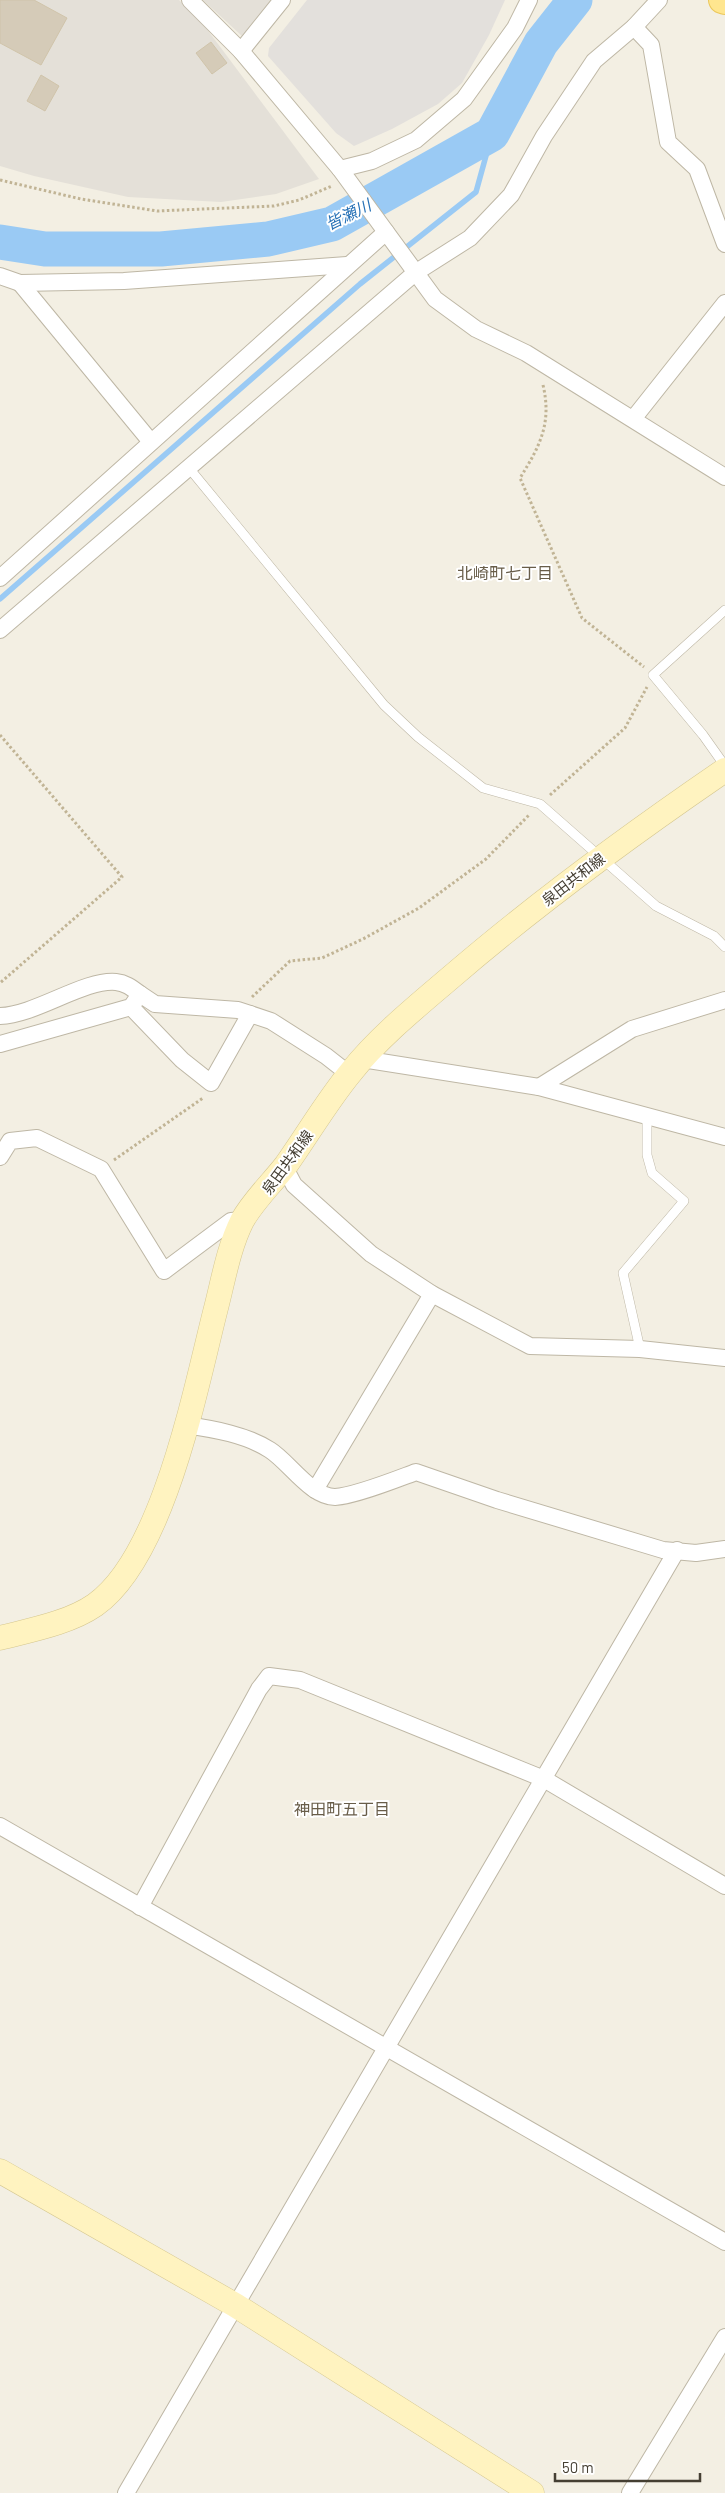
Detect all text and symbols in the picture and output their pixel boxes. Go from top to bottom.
water label: 皆瀬川 [322,194,376,233]
district label: 北崎町七丁目 [457,563,553,582]
street label: 泉田共和線 [538,849,608,909]
street label: 泉田共和線 [258,1126,316,1198]
district label: 神田町五丁目 [294,1799,390,1818]
scale bar [555,2450,700,2482]
text: 50 m [562,2458,594,2476]

